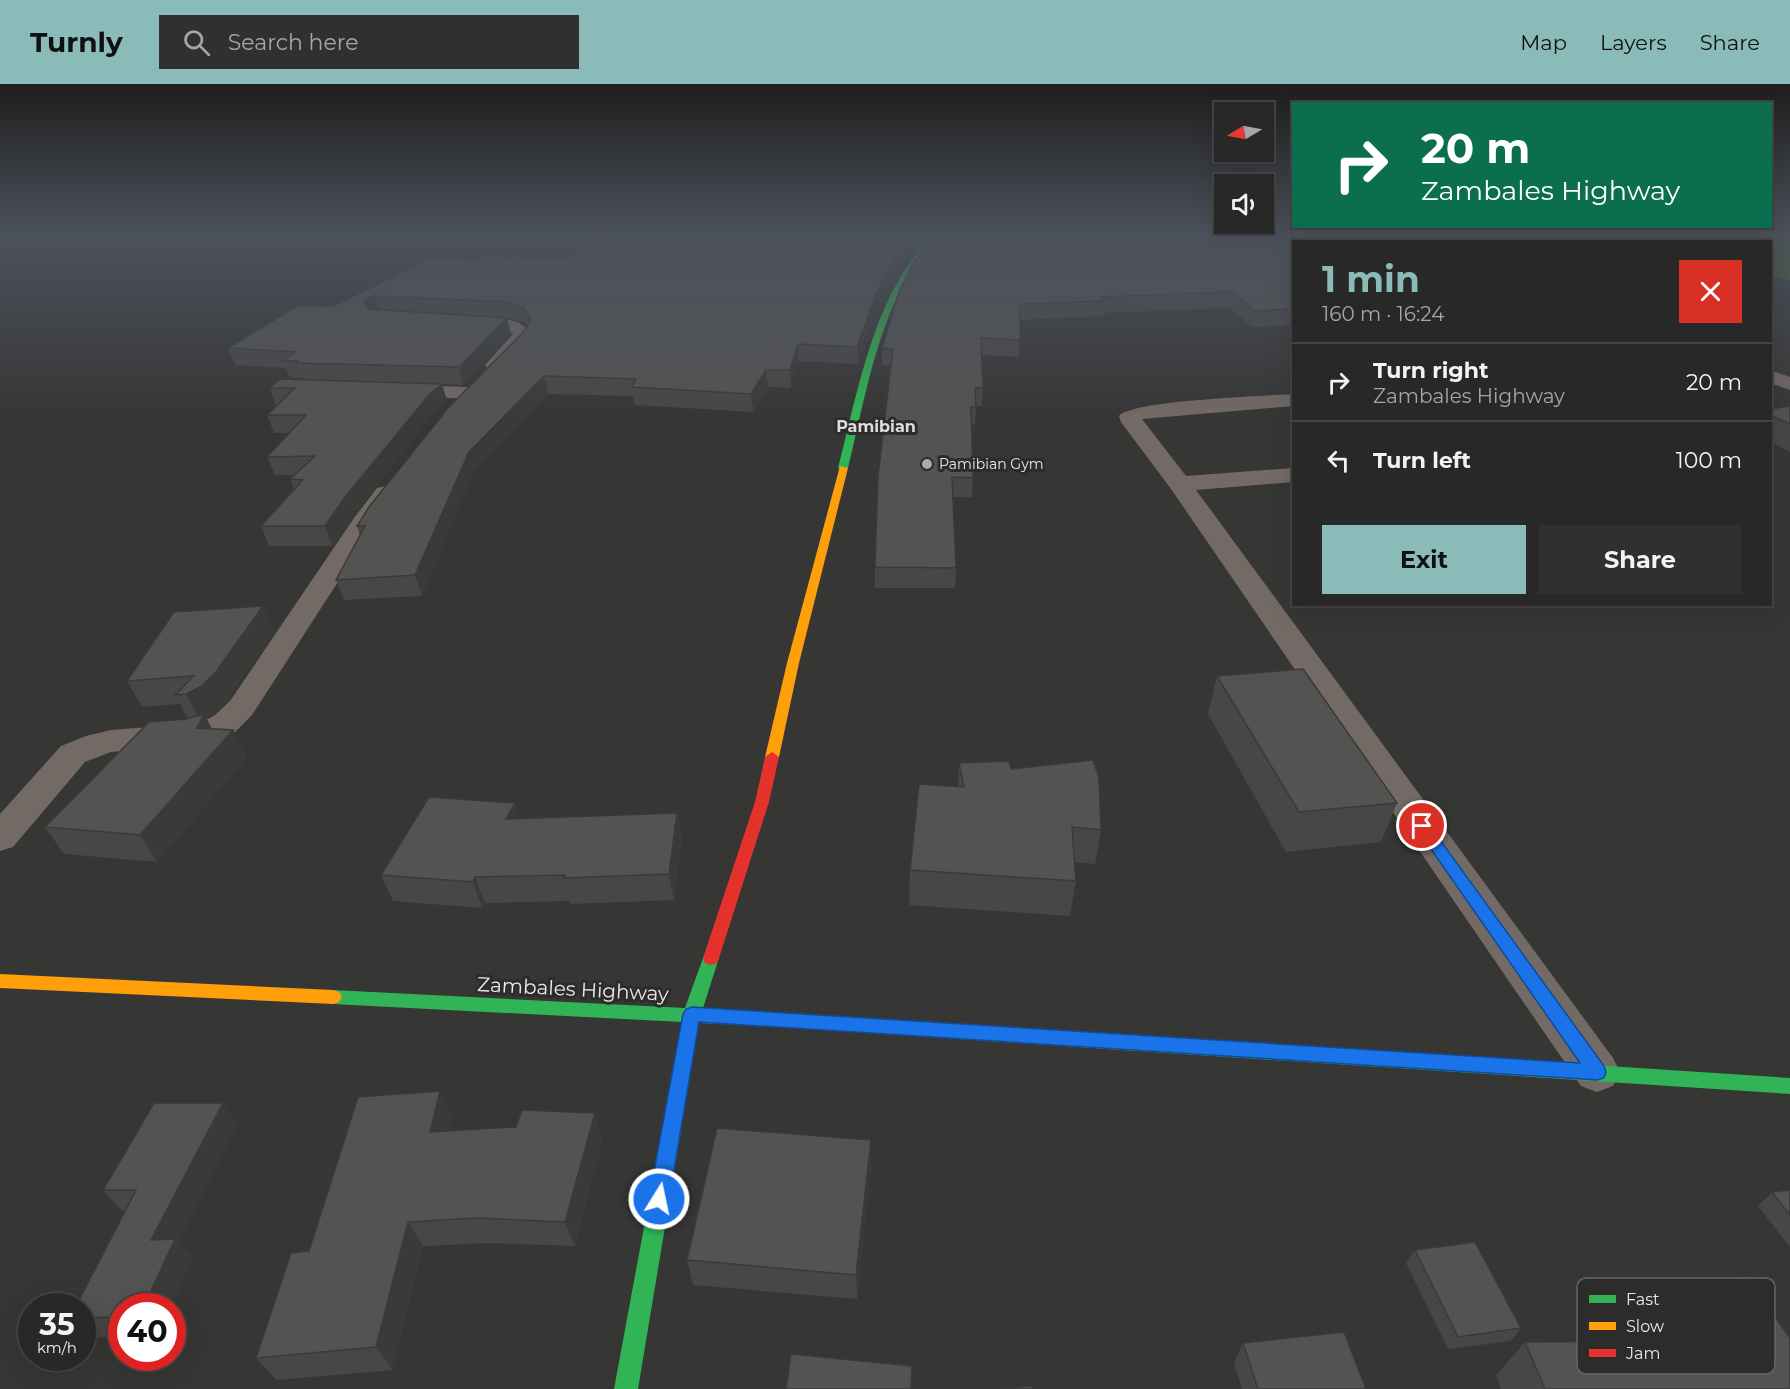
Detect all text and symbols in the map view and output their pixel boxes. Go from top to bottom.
search box [159,15,579,69]
text: Turnly [30,25,123,59]
icon: search [180,26,213,59]
text: Search here [228,29,359,56]
text: Map [1520,30,1567,55]
text: Layers [1600,30,1667,55]
text: Share [1700,30,1760,55]
north arrow [1214,102,1274,162]
map controls [1214,102,1274,234]
text: 20 m [1421,122,1530,174]
icon: right [1322,126,1400,204]
button: sound [1214,174,1274,234]
text: Zambales Highway [1421,174,1680,207]
text: 1 min [1322,257,1420,301]
button: close [1679,260,1742,323]
text: 160 m · 16:24 [1322,302,1444,326]
text: Turn right [1373,357,1488,384]
icon: right [1322,366,1355,399]
text: 20 m [1686,369,1742,396]
text: Zambales Highway [1373,384,1565,408]
district label: Pamibian [836,417,916,436]
icon: left [1322,444,1355,477]
text: Turn left [1373,447,1471,474]
text: 100 m [1676,447,1742,474]
place label: Pamibian Gym [939,455,1044,473]
marker: Pamibian Gym [920,457,934,471]
button: Exit [1322,525,1526,594]
button: Share [1538,525,1742,594]
pin [1396,800,1447,851]
icon: arrive [1405,809,1438,842]
street label: Zambales Highway [477,972,670,1006]
position arrow [627,1167,691,1231]
legend [1577,1278,1775,1374]
text: Fast [1626,1290,1660,1309]
speed limit sign: 40 [108,1293,186,1371]
text: 35 [39,1306,75,1343]
text: Slow [1626,1317,1664,1336]
text: km/h [37,1338,77,1357]
text: Jam [1625,1344,1660,1363]

